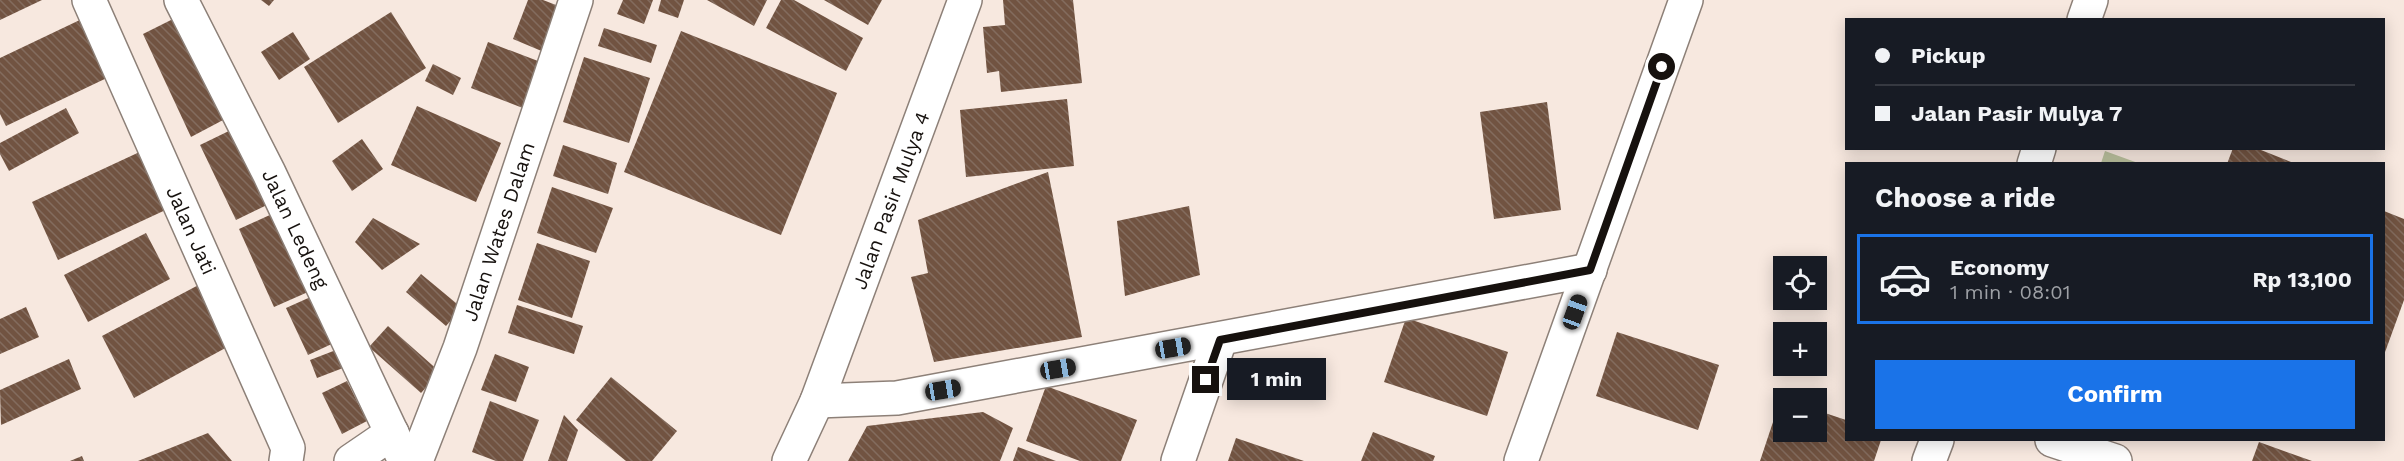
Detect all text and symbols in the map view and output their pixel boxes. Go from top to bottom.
text: Pickup [1911,43,1986,68]
route start [1648,53,1675,80]
text: Jalan Pasir Mulya 7 [1911,101,2122,126]
street label: Jalan Pasir Mulya 4 [847,108,935,293]
street label: Jalan Wates Dalam [458,139,540,324]
street label: Jalan Ledeng [257,165,334,293]
street label: Jalan Jati [161,182,221,278]
text: Choose a ride [1875,182,2055,214]
icon: car [1878,252,1932,306]
text: Economy [1950,255,2049,280]
map controls [1773,256,1827,442]
button: locate [1773,256,1827,310]
text: Rp 13,100 [2252,267,2352,292]
text: 1 min · 08:01 [1950,280,2070,304]
car [1560,292,1590,332]
button: + [1773,322,1827,376]
car [1154,336,1192,360]
car [1039,357,1077,381]
callout: 1 min [1227,359,1326,401]
button: Confirm [1875,360,2355,429]
route end [1192,366,1219,393]
text: 1 min [1251,367,1302,391]
car [924,378,962,402]
button: − [1773,388,1827,442]

